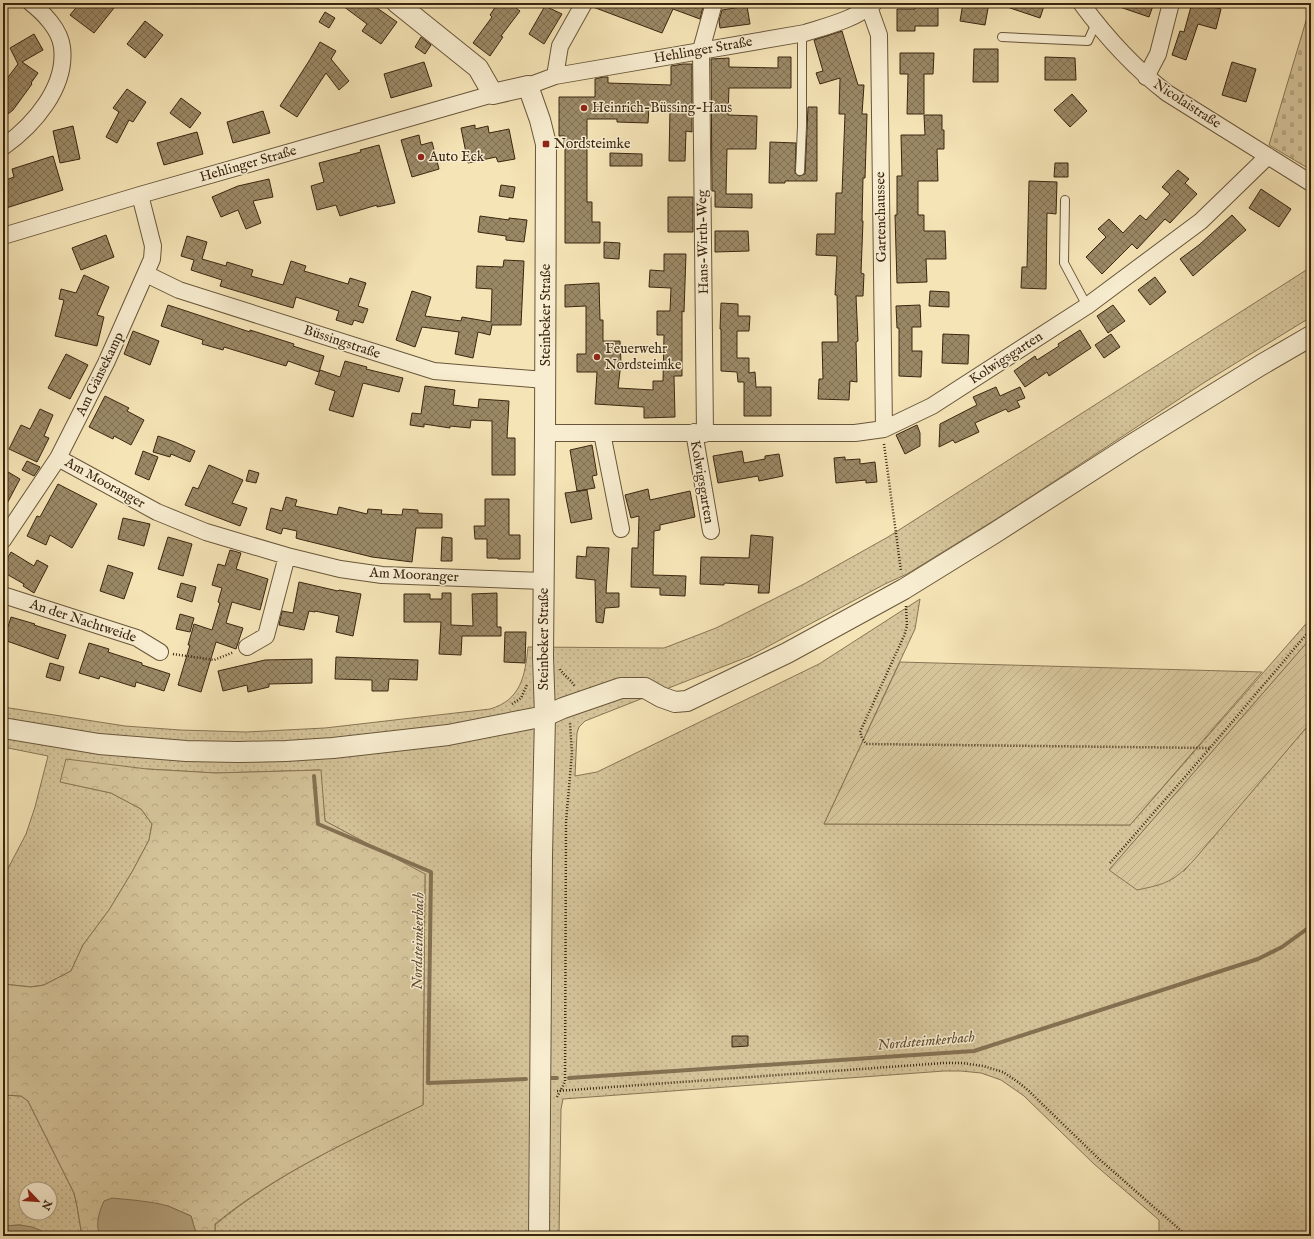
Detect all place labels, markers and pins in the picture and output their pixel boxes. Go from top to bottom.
place label: Heinrich-Büssing-Haus [592,99,732,117]
marker: Heinrich-Büssing-Haus [579,103,589,113]
place label: Nordsteimke [554,135,631,153]
marker: Nordsteimke [541,139,551,149]
place label: Auto Eck [428,148,485,166]
marker: Auto Eck [416,152,426,162]
place label: Feuerwehr Nordsteimke [605,340,682,374]
marker: Feuerwehr Nordsteimke [592,352,602,362]

